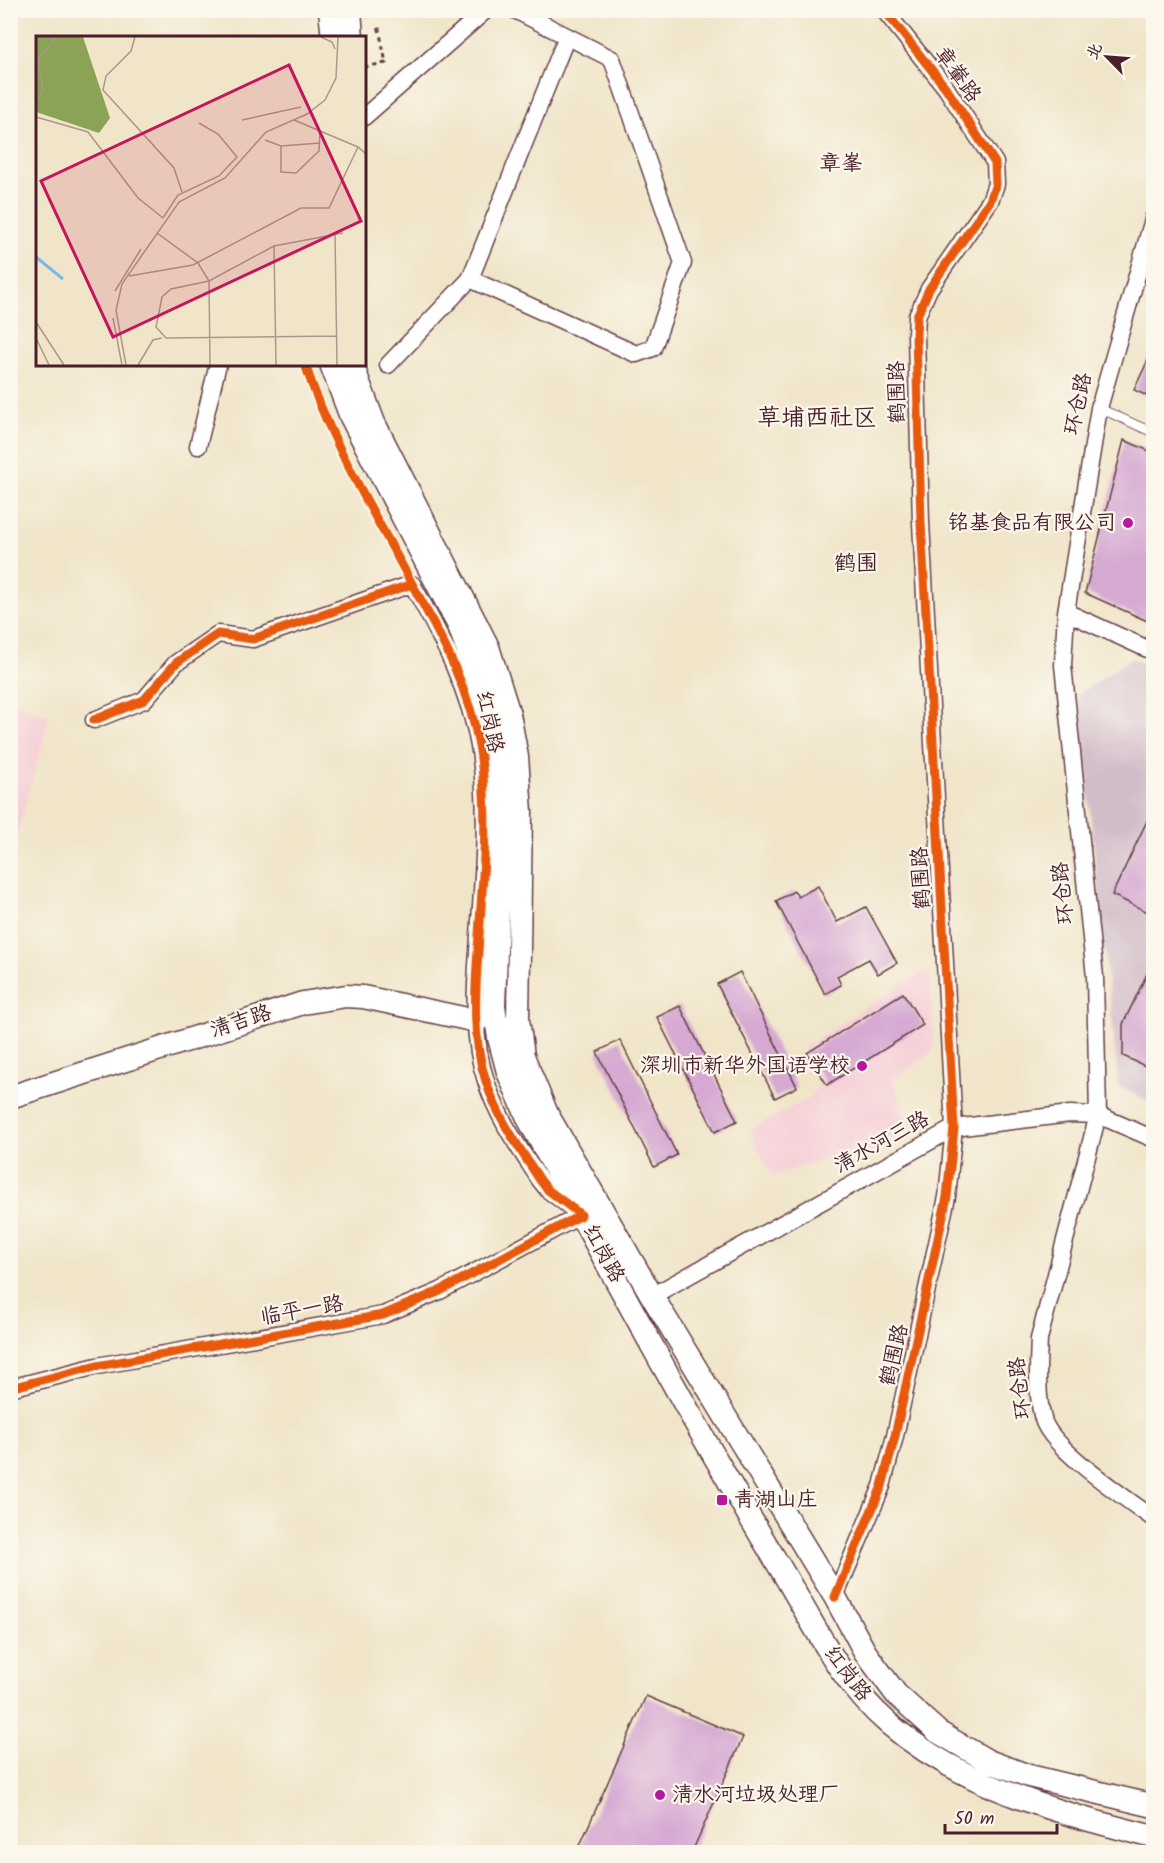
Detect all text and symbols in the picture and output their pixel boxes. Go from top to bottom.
north arrow [1077,27,1137,87]
inset map [36,36,366,366]
text: 北 [1080,39,1109,64]
street label: 章輋路 [925,40,989,110]
district label: 章峯 [819,147,863,182]
street label: 鹤围路 [881,360,915,424]
street label: 环仓路 [1056,370,1102,438]
district label: 草埔西社区 [757,399,877,438]
place label: 铭基食品有限公司 [948,507,1116,540]
marker: 铭基食品有限公司 [1121,516,1135,530]
district label: 鹤围 [834,547,878,582]
street label: 红岗路 [466,688,512,756]
street label: 鹤围路 [904,846,940,910]
street label: 环仓路 [1044,860,1084,926]
street label: 清吉路 [206,997,276,1047]
place label: 深圳市新华外国语学校 [640,1050,850,1083]
marker: 深圳市新华外国语学校 [855,1059,869,1073]
street label: 清水河三路 [828,1103,936,1183]
street label: 红岗路 [573,1218,633,1290]
street label: 临平一路 [258,1287,346,1335]
street label: 鹤围路 [872,1321,918,1389]
street label: 环仓路 [1001,1355,1041,1421]
place label: 青湖山庄 [734,1484,818,1517]
marker: 青湖山庄 [715,1493,729,1507]
street label: 红岗路 [815,1639,879,1709]
place label: 清水河垃圾处理厂 [672,1779,840,1812]
marker: 清水河垃圾处理厂 [653,1788,667,1802]
scale bar [945,1797,1058,1835]
text: 50 m [954,1805,994,1834]

